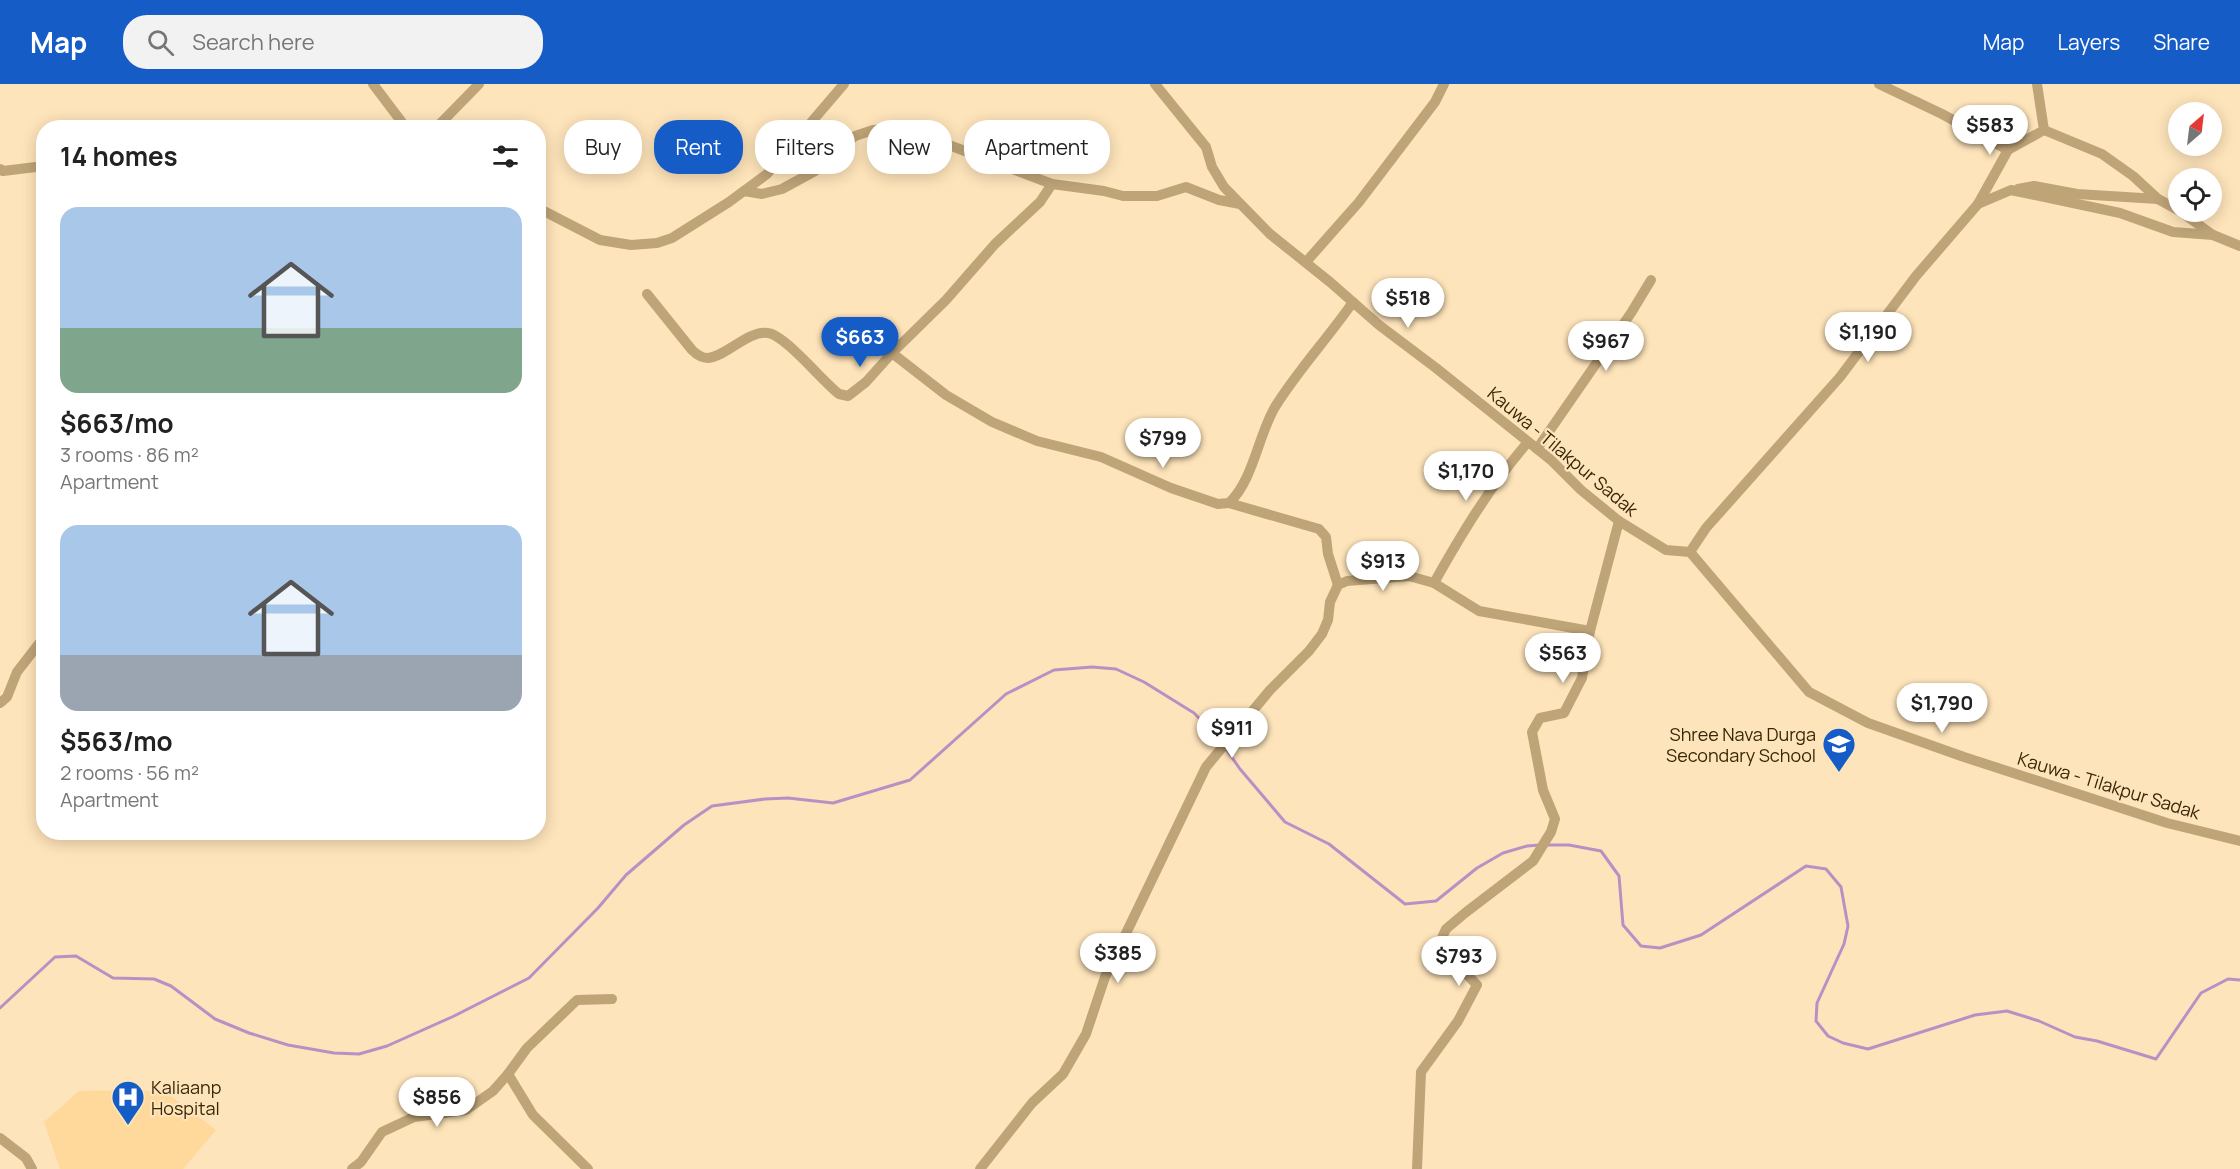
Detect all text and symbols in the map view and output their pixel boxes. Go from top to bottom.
search box [123,15,543,69]
text: Map [30,23,87,61]
icon: search [144,26,177,59]
text: Search here [192,27,315,57]
text: Map [1983,28,2024,56]
text: Layers [2057,28,2120,56]
text: Share [2153,28,2210,56]
north arrow [2168,102,2222,156]
map controls [2168,102,2222,222]
pin: $583 [1954,105,2026,156]
text: $583 [1966,111,2014,138]
chip: Buy [564,120,642,174]
chip: Rent [654,120,743,174]
chip: Filters [755,120,855,174]
chip: New [867,120,952,174]
chip: Apartment [964,120,1110,174]
text: 14 homes [60,138,178,174]
icon: filters [489,140,522,173]
button: locate [2168,168,2222,222]
icon: home [237,246,345,354]
pin: $518 [1372,278,1444,329]
text: $518 [1385,284,1431,311]
pin: $1,190 [1819,312,1917,363]
pin: $663 [824,317,896,368]
text: $1,190 [1839,318,1897,345]
pin: $967 [1570,321,1642,372]
text: $663 [835,323,885,350]
text: $967 [1582,327,1630,354]
street label: Kauwa - Tilakpur Sadak [1483,381,1644,522]
text: $663/mo [60,405,173,441]
pin: $799 [1127,418,1199,469]
text: $799 [1139,424,1187,451]
text: 3 rooms · 86 m² [60,441,199,468]
pin: $1,170 [1417,451,1515,502]
text: $1,170 [1438,457,1494,484]
text: Apartment [60,468,159,495]
pin: $913 [1347,541,1419,592]
text: $913 [1360,547,1406,574]
icon: home [237,564,345,672]
pin: $563 [1527,633,1599,684]
text: $563 [1539,639,1587,666]
pin: $1,790 [1893,683,1991,734]
text: $1,790 [1911,689,1973,716]
pin: $911 [1196,708,1268,759]
text: $911 [1211,714,1253,741]
place label: Shree Nava Durga Secondary School [1666,722,1816,767]
text: $563/mo [60,723,173,759]
school or university icon: Shree Nava Durga Secondary School [1821,726,1857,773]
street label: Kauwa - Tilakpur Sadak [2015,746,2204,825]
text: 2 rooms · 56 m² [60,759,199,786]
text: Apartment [60,786,159,813]
pin: $385 [1082,933,1154,984]
pin: $793 [1423,936,1495,987]
text: $385 [1094,939,1142,966]
text: $793 [1435,942,1483,969]
place label: Kaliaanp Hospital [151,1075,221,1120]
pin: $856 [401,1077,473,1128]
hospital icon: Kaliaanp Hospital [110,1079,146,1126]
text: $856 [413,1083,461,1110]

